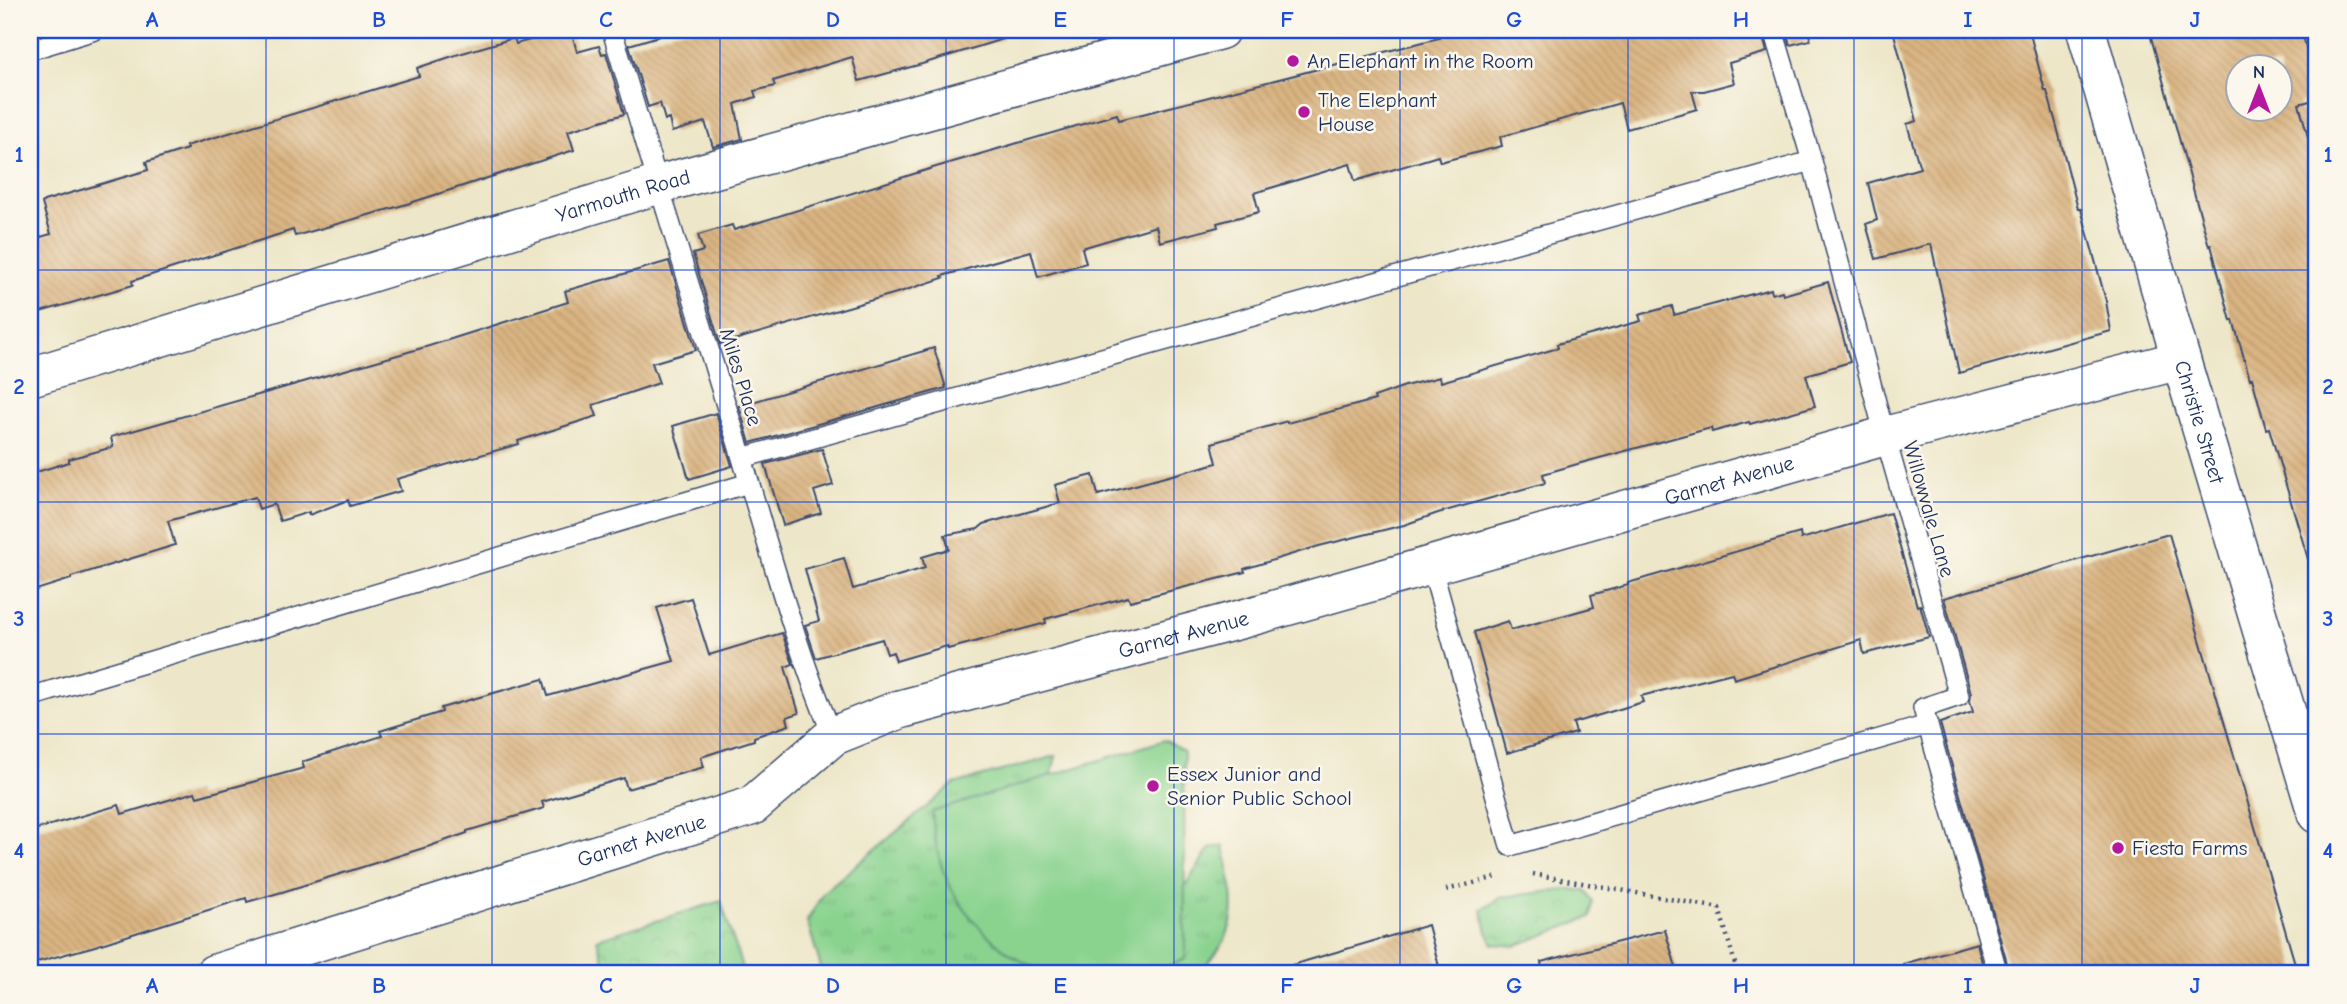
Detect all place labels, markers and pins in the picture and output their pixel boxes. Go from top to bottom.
place label: An Elephant in the Room [1307,49,1534,73]
marker: An Elephant in the Room [1285,53,1301,69]
place label: The Elephant House [1318,88,1437,136]
marker: The Elephant House [1296,104,1312,120]
place label: Essex Junior and Senior Public School [1167,762,1352,810]
marker: Essex Junior and Senior Public School [1145,778,1161,794]
place label: Fiesta Farms [2132,836,2248,860]
marker: Fiesta Farms [2110,840,2126,856]

